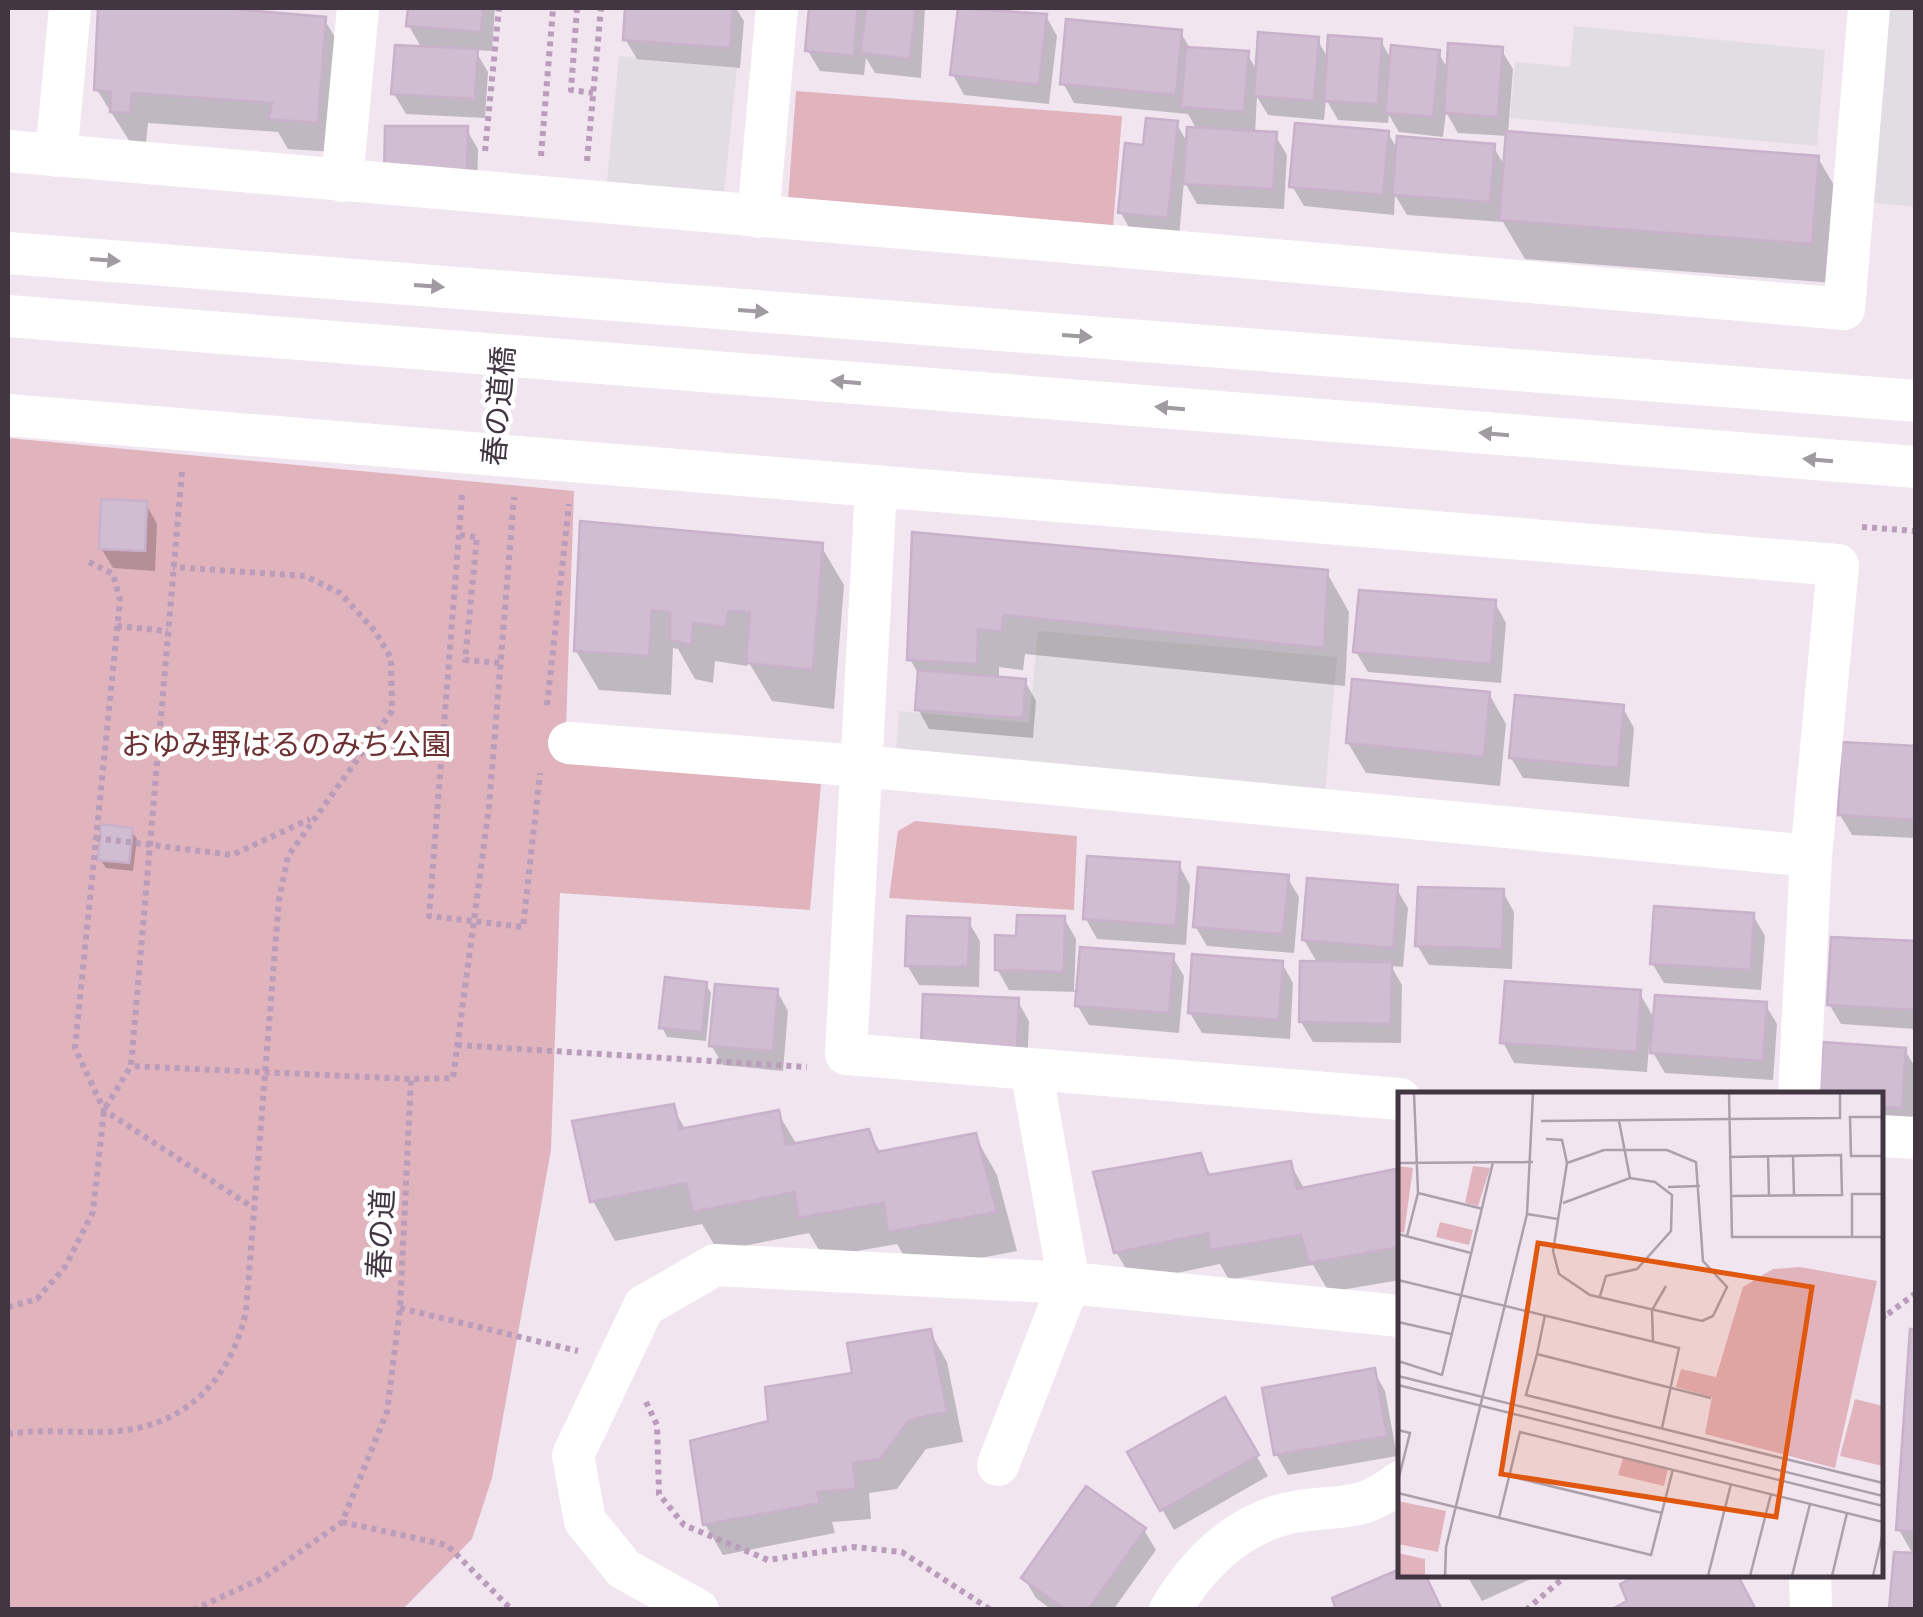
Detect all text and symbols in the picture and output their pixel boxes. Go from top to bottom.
one-way arrow [89,253,121,269]
one-way arrow [413,278,445,294]
one-way arrow [737,303,769,319]
one-way arrow [1061,328,1093,344]
street label: 春の道橋 [473,344,522,467]
one-way arrow [830,374,862,390]
one-way arrow [1154,400,1186,416]
one-way arrow [1478,425,1510,441]
one-way arrow [1802,451,1834,467]
park label: おゆみ野はるのみち公園 [121,724,451,763]
inset map [1398,1092,1883,1577]
street label: 春の道 [358,1188,401,1280]

